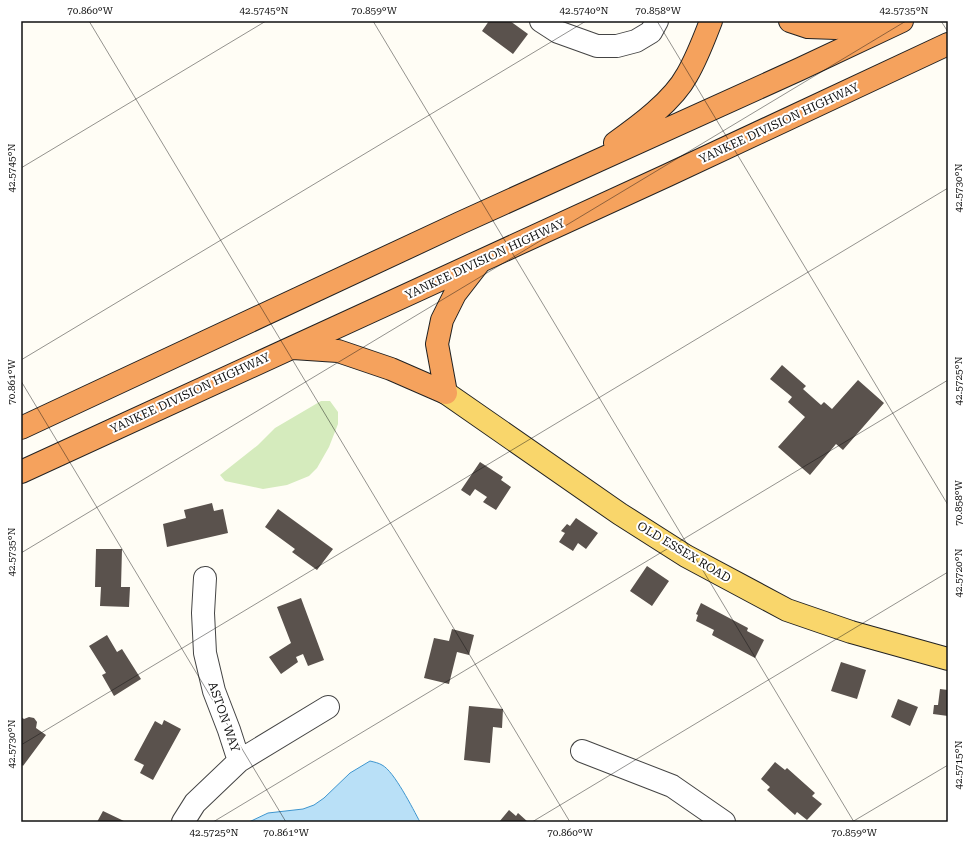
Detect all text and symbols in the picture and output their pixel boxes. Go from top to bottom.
text: 70.860°W [67,5,114,16]
text: 42.5745°N [239,5,289,16]
text: 70.859°W [351,5,398,16]
text: 42.5740°N [559,5,609,16]
text: 70.858°W [635,5,682,16]
text: 42.5735°N [879,5,929,16]
street label: YANKEE DIVISION HIGHWAY [697,79,862,166]
text: 42.5745°N [6,143,17,193]
text: 42.5730°N [953,163,964,213]
street label: YANKEE DIVISION HIGHWAY [403,215,568,302]
street label: YANKEE DIVISION HIGHWAY [108,349,273,436]
text: 42.5725°N [953,356,964,406]
text: 70.861°W [6,358,17,405]
text: 70.858°W [953,479,964,526]
street label: OLD ESSEX ROAD [635,519,733,585]
text: 42.5735°N [6,527,17,577]
text: 42.5720°N [953,548,964,598]
street label: ASTON WAY [205,680,243,755]
text: 42.5730°N [6,719,17,769]
text: 42.5715°N [953,740,964,790]
text: 42.5725°N [189,827,239,838]
text: 70.861°W [263,827,310,838]
text: 70.860°W [547,827,594,838]
text: 70.859°W [831,827,878,838]

